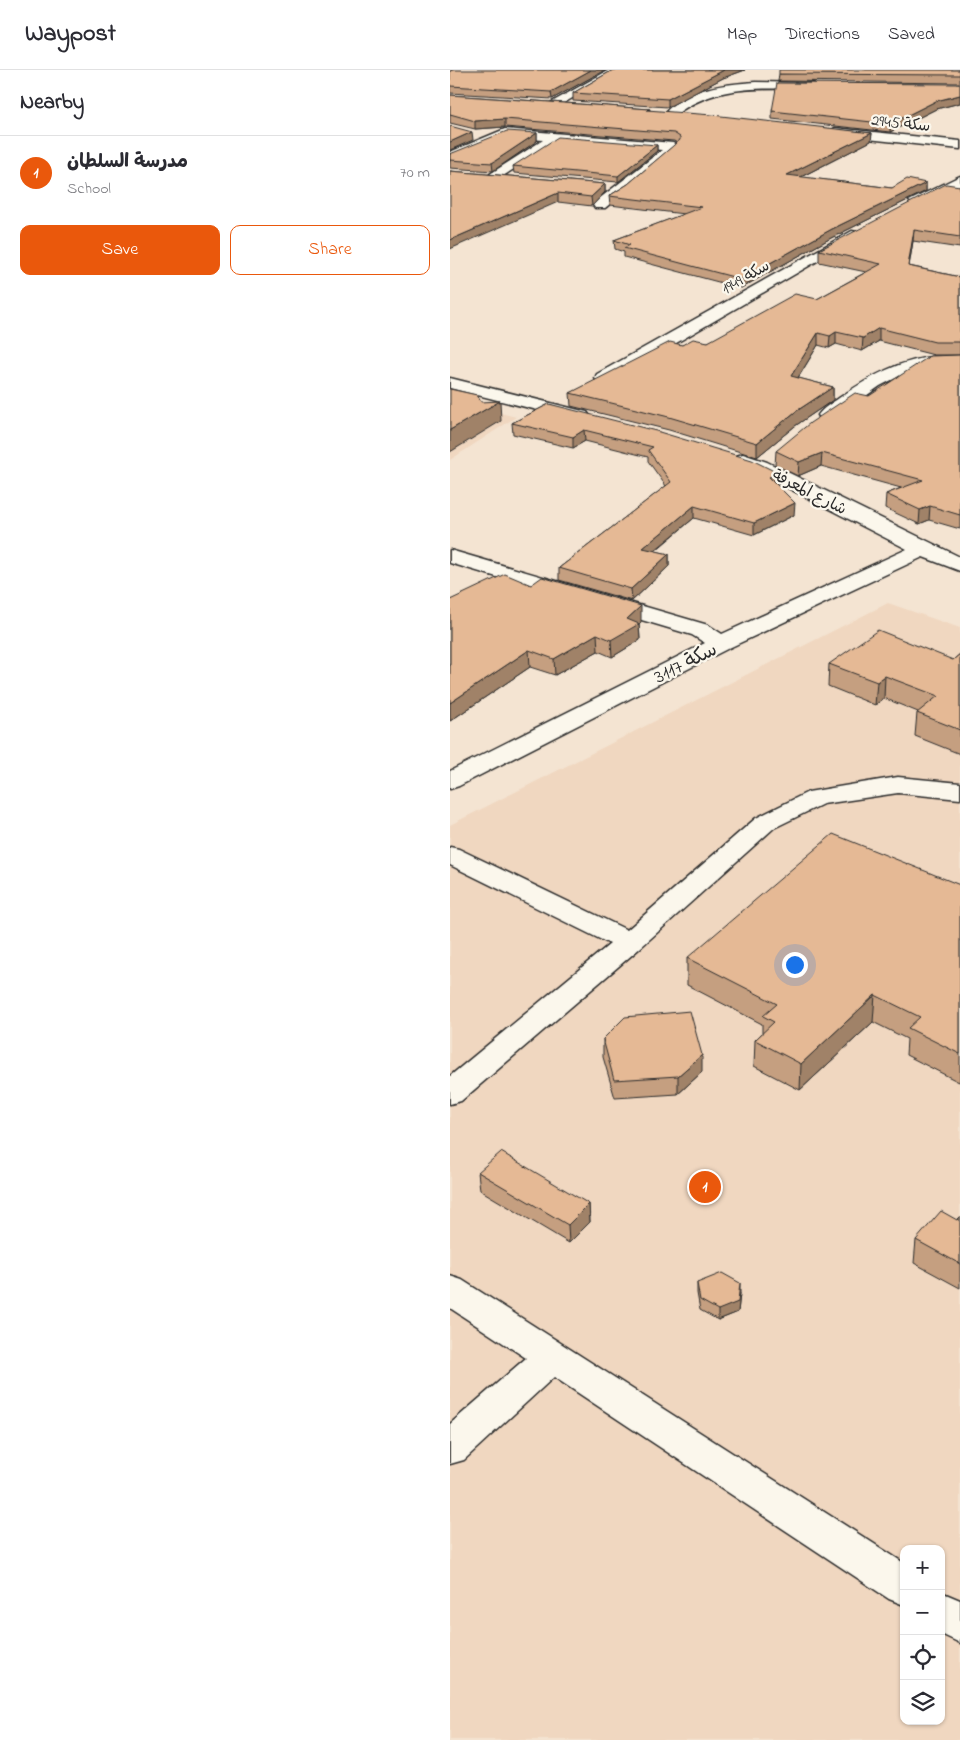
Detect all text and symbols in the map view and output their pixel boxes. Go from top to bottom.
text: Waypost [25,17,116,52]
text: Map [727,22,757,48]
text: Directions [785,22,860,48]
text: Saved [888,22,935,48]
text: Nearby [20,88,84,118]
street label: سكة 2945 [870,109,931,139]
text: مدرسة السلطان [67,149,188,176]
text: 1 [33,161,39,185]
text: 70 m [400,161,430,185]
text: School [67,177,111,201]
button: Save [20,225,220,275]
button: Share [230,225,430,275]
street label: سكة 1949 [717,254,775,301]
street label: شارع المعرفة [768,464,851,522]
street label: سكة 3117 [649,636,723,692]
your location [782,952,808,978]
pin: 1 [689,1168,721,1206]
map controls [900,1545,945,1725]
button: + [900,1545,945,1590]
button: − [900,1590,945,1635]
button: locate [900,1635,945,1680]
button: layers [900,1680,945,1725]

